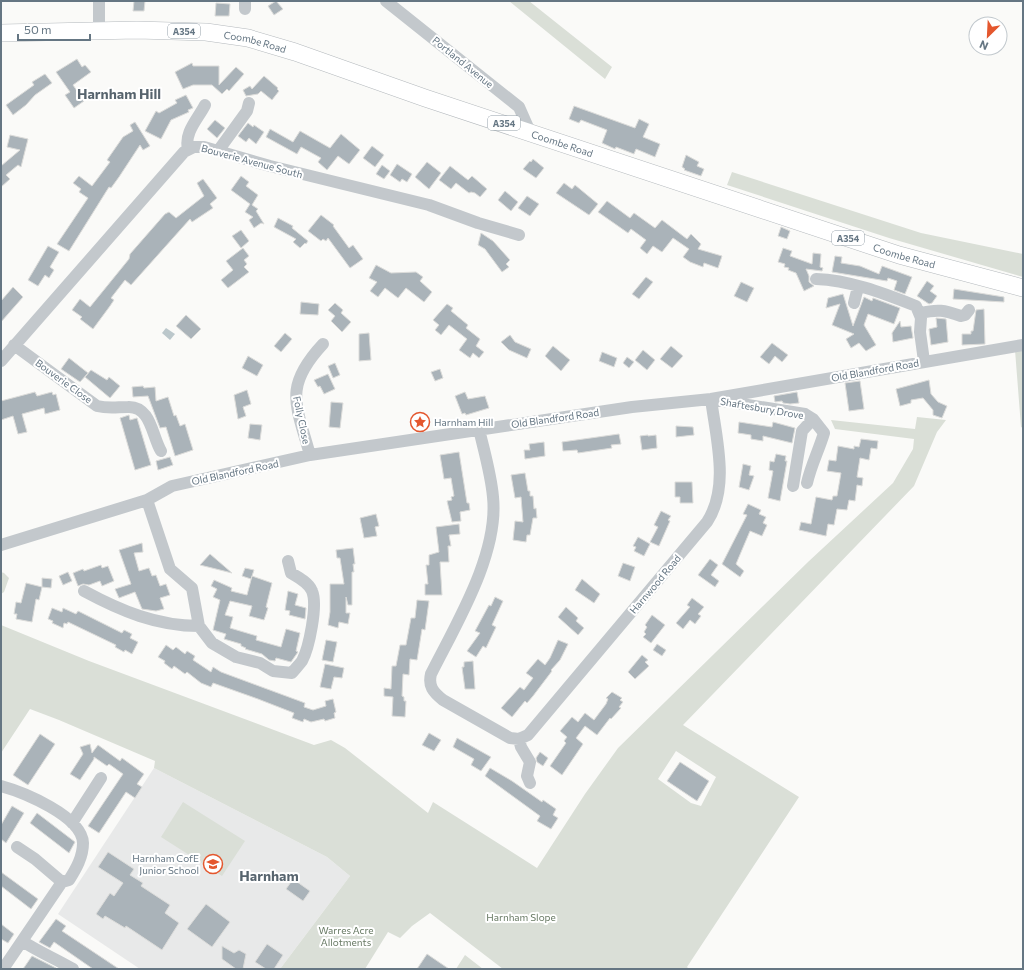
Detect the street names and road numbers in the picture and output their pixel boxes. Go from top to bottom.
road number: A354 [168,24,200,38]
street label: Coombe Road [223,29,288,55]
street label: Portland Avenue [430,34,496,90]
road number: A354 [488,116,520,130]
street label: Coombe Road [530,128,595,159]
street label: Bouverie Avenue South [200,142,304,180]
road number: A354 [832,231,864,245]
street label: Coombe Road [872,241,937,270]
street label: Bouverie Close [33,356,95,406]
street label: Old Blandford Road [830,356,920,384]
street label: Folly Close [291,395,313,445]
street label: Shaftesbury Drove [719,395,805,421]
street label: Old Blandford Road [510,406,600,430]
street label: Old Blandford Road [190,457,280,487]
street label: Harnwood Road [627,552,683,616]

